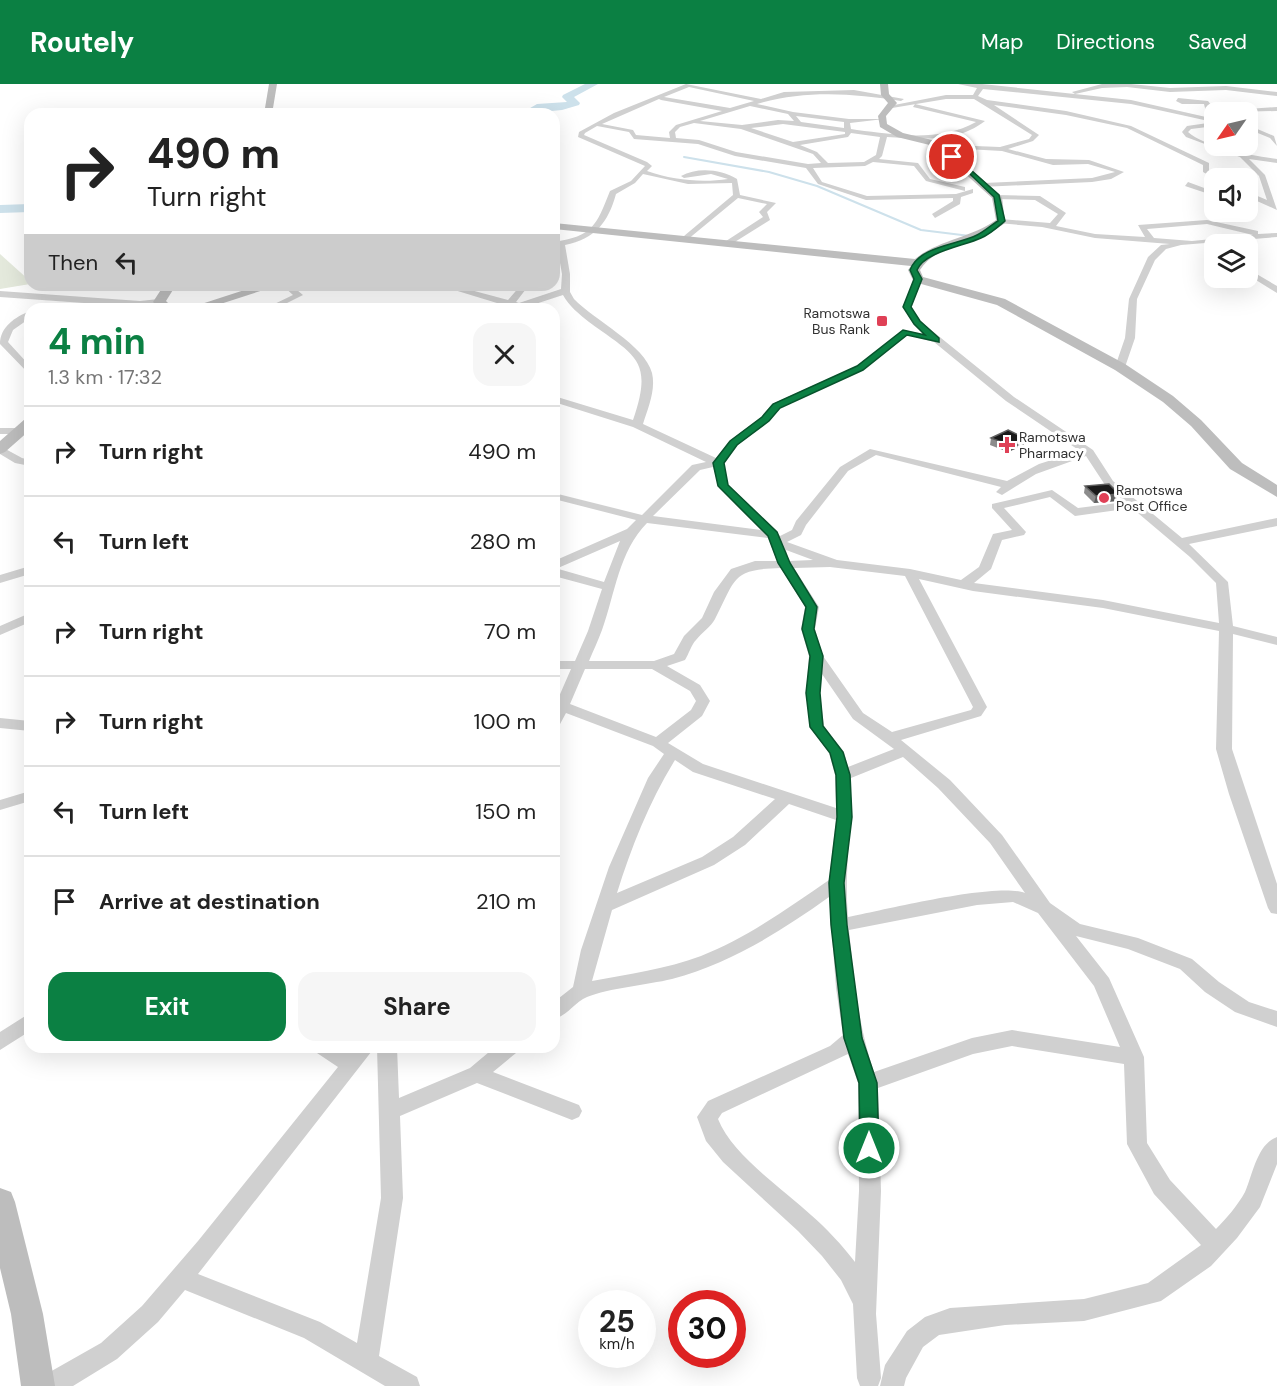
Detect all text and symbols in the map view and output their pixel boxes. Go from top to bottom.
text: Routely [30,24,134,61]
text: Map [981,28,1023,56]
text: Directions [1056,28,1155,56]
text: Saved [1188,28,1247,56]
north arrow [1204,102,1258,156]
map controls [1204,102,1258,288]
text: 490 m [147,126,280,181]
pin [926,131,977,182]
icon: right [48,132,126,210]
icon: arrive [935,140,968,173]
button: sound [1204,168,1258,222]
text: Turn right [147,179,267,214]
button: layers [1204,234,1258,288]
icon: left [110,246,143,279]
text: Then [48,248,98,277]
place label: Ramotswa Bus Rank [803,304,870,338]
marker: Ramotswa Bus Rank [875,314,889,328]
text: 4 min [48,318,146,365]
button: close [473,323,536,386]
text: 1.3 km · 17:32 [48,364,162,390]
place label: Ramotswa Pharmacy [1019,428,1086,462]
icon: right [48,435,81,468]
text: Turn right [99,437,204,466]
text: 490 m [468,437,536,466]
marker: Ramotswa Pharmacy [1000,438,1014,452]
place label: Ramotswa Post Office [1116,481,1187,515]
marker: Ramotswa Post Office [1097,491,1111,505]
icon: left [48,525,81,558]
text: Turn left [99,527,189,556]
text: 280 m [470,527,536,556]
icon: right [48,615,81,648]
text: Turn right [99,617,204,646]
text: 70 m [484,617,536,646]
icon: right [48,705,81,738]
text: Turn right [99,707,204,736]
text: 100 m [474,707,536,736]
icon: left [48,795,81,828]
text: Turn left [99,797,189,826]
text: 150 m [475,797,536,826]
icon: arrive [48,885,81,918]
text: Arrive at destination [99,887,320,916]
text: 210 m [476,887,536,916]
button: Exit [48,972,286,1041]
button: Share [298,972,536,1041]
position arrow [837,1116,901,1180]
speed limit sign: 30 [668,1290,746,1368]
text: 25 [599,1302,635,1341]
text: km/h [599,1334,635,1354]

